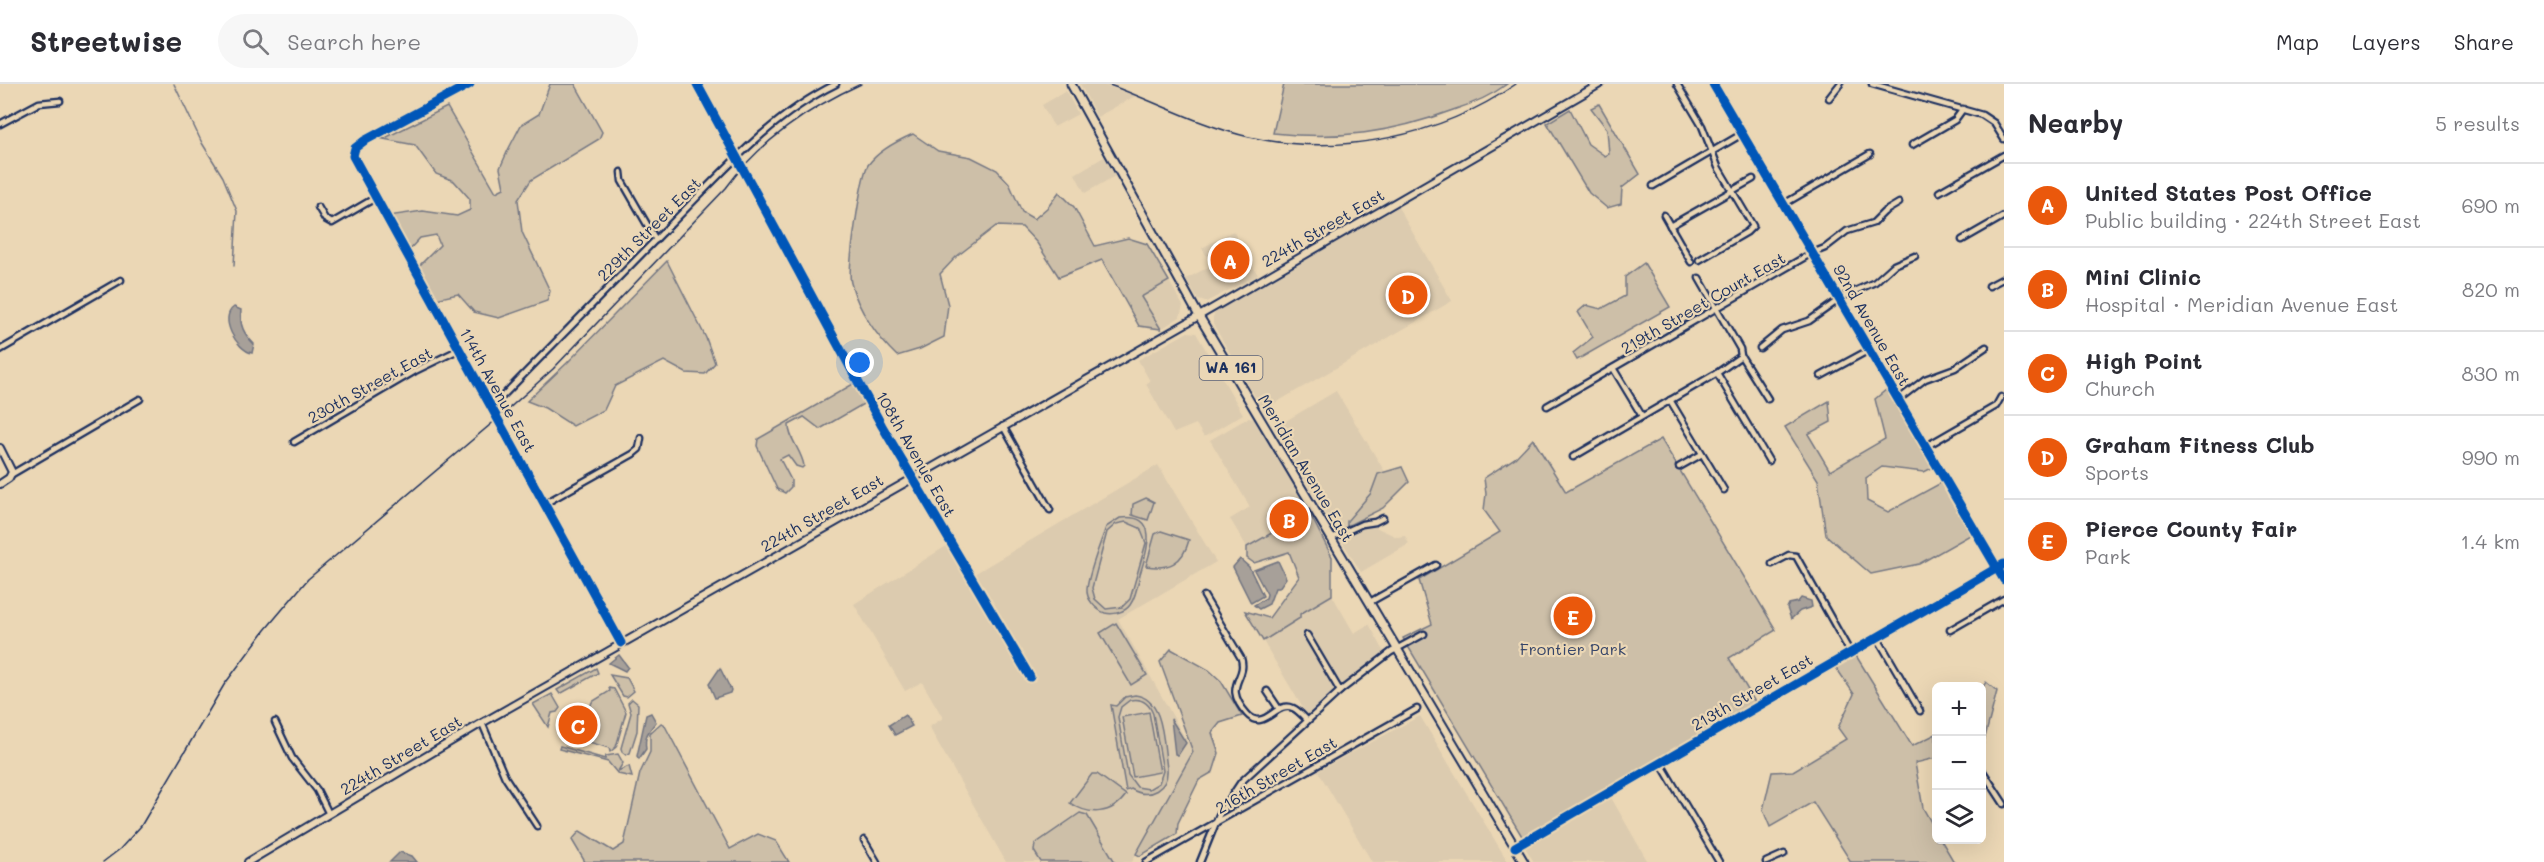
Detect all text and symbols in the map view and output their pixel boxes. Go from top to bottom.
search box [218,14,638,68]
text: Streetwise [30,23,182,59]
icon: search [239,25,272,58]
text: Search here [287,27,421,56]
text: Map [2276,28,2319,55]
text: Layers [2352,28,2421,55]
text: Share [2454,28,2514,55]
text: Nearby [2028,106,2123,140]
text: 5 results [2435,110,2520,136]
street label: 229th Street East [592,172,705,285]
text: United States Post Office [2085,178,2372,207]
street label: 224th Street East [1258,184,1388,271]
text: A [2041,192,2054,218]
text: 690 m [2461,192,2520,218]
text: Public building · 224th Street East [2085,207,2421,233]
pin: A [1210,238,1250,282]
street label: 219th Street Court East [1617,247,1789,358]
street label: 92nd Avenue East [1829,260,1916,389]
text: Mini Clinic [2085,262,2201,291]
pin: D [1388,272,1428,318]
text: B [2041,276,2054,302]
text: 820 m [2462,276,2520,302]
text: Hospital · Meridian Avenue East [2085,291,2398,317]
street label: 114th Avenue East [455,324,541,456]
street label: 230th Street East [304,342,436,428]
text: High Point [2085,346,2202,375]
your location [845,348,874,377]
road number: WA 161 [1200,356,1262,380]
text: C [2040,360,2055,386]
text: 830 m [2462,360,2520,386]
text: Church [2085,375,2155,401]
street label: 108th Avenue East [872,387,961,521]
street label: Meridian Avenue East [1254,390,1359,546]
text: Graham Fitness Club [2085,430,2315,459]
text: D [2040,444,2055,470]
text: 990 m [2462,444,2520,470]
text: Sports [2085,459,2149,485]
street label: 224th Street East [757,469,887,556]
pin: B [1270,496,1308,542]
text: Pierce County Fair [2085,514,2297,543]
text: E [2041,528,2054,554]
text: 1.4 km [2460,528,2520,554]
text: Park [2085,543,2130,569]
pin: E [1554,594,1592,638]
park label: Frontier Park [1520,638,1626,659]
street label: 213th Street East [1687,648,1816,735]
map controls [1932,682,1986,844]
button: + [1932,682,1986,736]
pin: C [558,702,598,748]
street label: 224th Street East [336,710,465,799]
street label: 216th Street East [1211,731,1340,818]
button: − [1932,736,1986,790]
button: layers [1932,790,1986,844]

